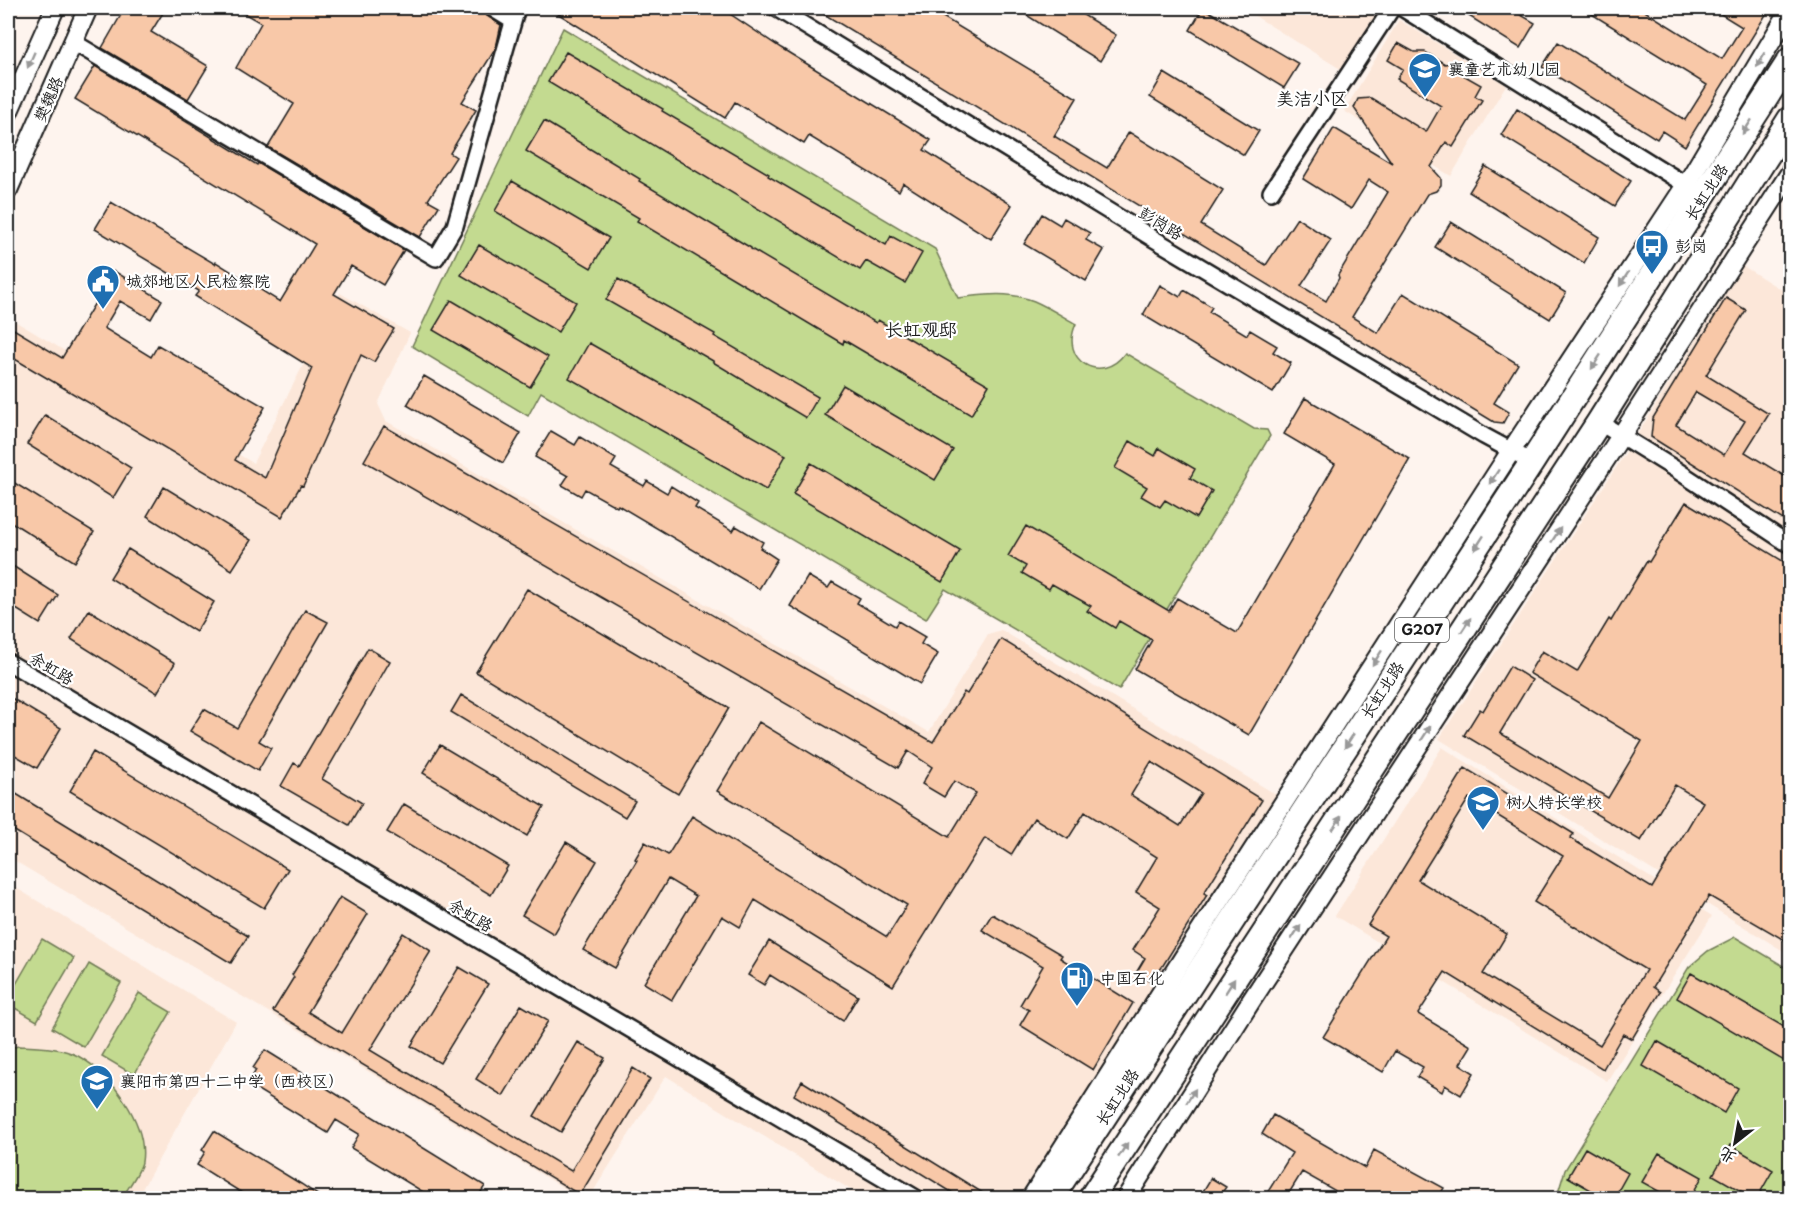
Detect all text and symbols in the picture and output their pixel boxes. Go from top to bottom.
school or university icon: 襄童艺术幼儿园 [1407,51,1443,98]
one-way arrow [27,52,36,69]
one-way arrow [1755,52,1766,68]
place label: 襄童艺术幼儿园 [1448,56,1560,80]
street label: 樊魏路 [26,72,68,125]
district label: 美洁小区 [1276,84,1348,111]
one-way arrow [1742,119,1753,135]
street label: 长虹北路 [1678,158,1733,225]
street label: 彭岗路 [1135,199,1188,245]
bus stop icon: 彭岗 [1634,228,1670,275]
place label: 彭岗 [1675,233,1707,257]
public building icon: 城郊地区人民检察院 [85,263,121,310]
place label: 城郊地区人民检察院 [126,268,270,292]
one-way arrow [1619,271,1630,287]
district label: 长虹观邸 [885,315,957,342]
one-way arrow [1591,353,1602,370]
one-way arrow [1489,469,1500,485]
one-way arrow [1550,527,1561,543]
one-way arrow [1474,535,1485,551]
one-way arrow [1460,617,1472,633]
road number: G207 [1395,618,1449,642]
street label: 余虹路 [26,644,79,690]
one-way arrow [1371,650,1383,666]
street label: 长虹北路 [1354,656,1409,723]
one-way arrow [1420,725,1431,741]
one-way arrow [1344,733,1355,749]
school or university icon: 树人特长学校 [1465,784,1501,831]
place label: 树人特长学校 [1506,789,1602,813]
one-way arrow [1331,815,1342,831]
street label: 余虹路 [445,891,498,937]
one-way arrow [1291,924,1302,940]
fuel station icon: 中国石化 [1059,960,1095,1007]
place label: 中国石化 [1100,965,1164,989]
one-way arrow [1224,979,1236,995]
school or university icon: 襄阳市第四十二中学（西校区） [79,1063,115,1110]
street label: 长虹北路 [1089,1063,1144,1130]
place label: 襄阳市第四十二中学（西校区） [120,1068,344,1092]
one-way arrow [1185,1088,1196,1104]
north arrow [1705,1113,1765,1173]
one-way arrow [1117,1142,1129,1158]
text: 北 [1714,1142,1740,1171]

